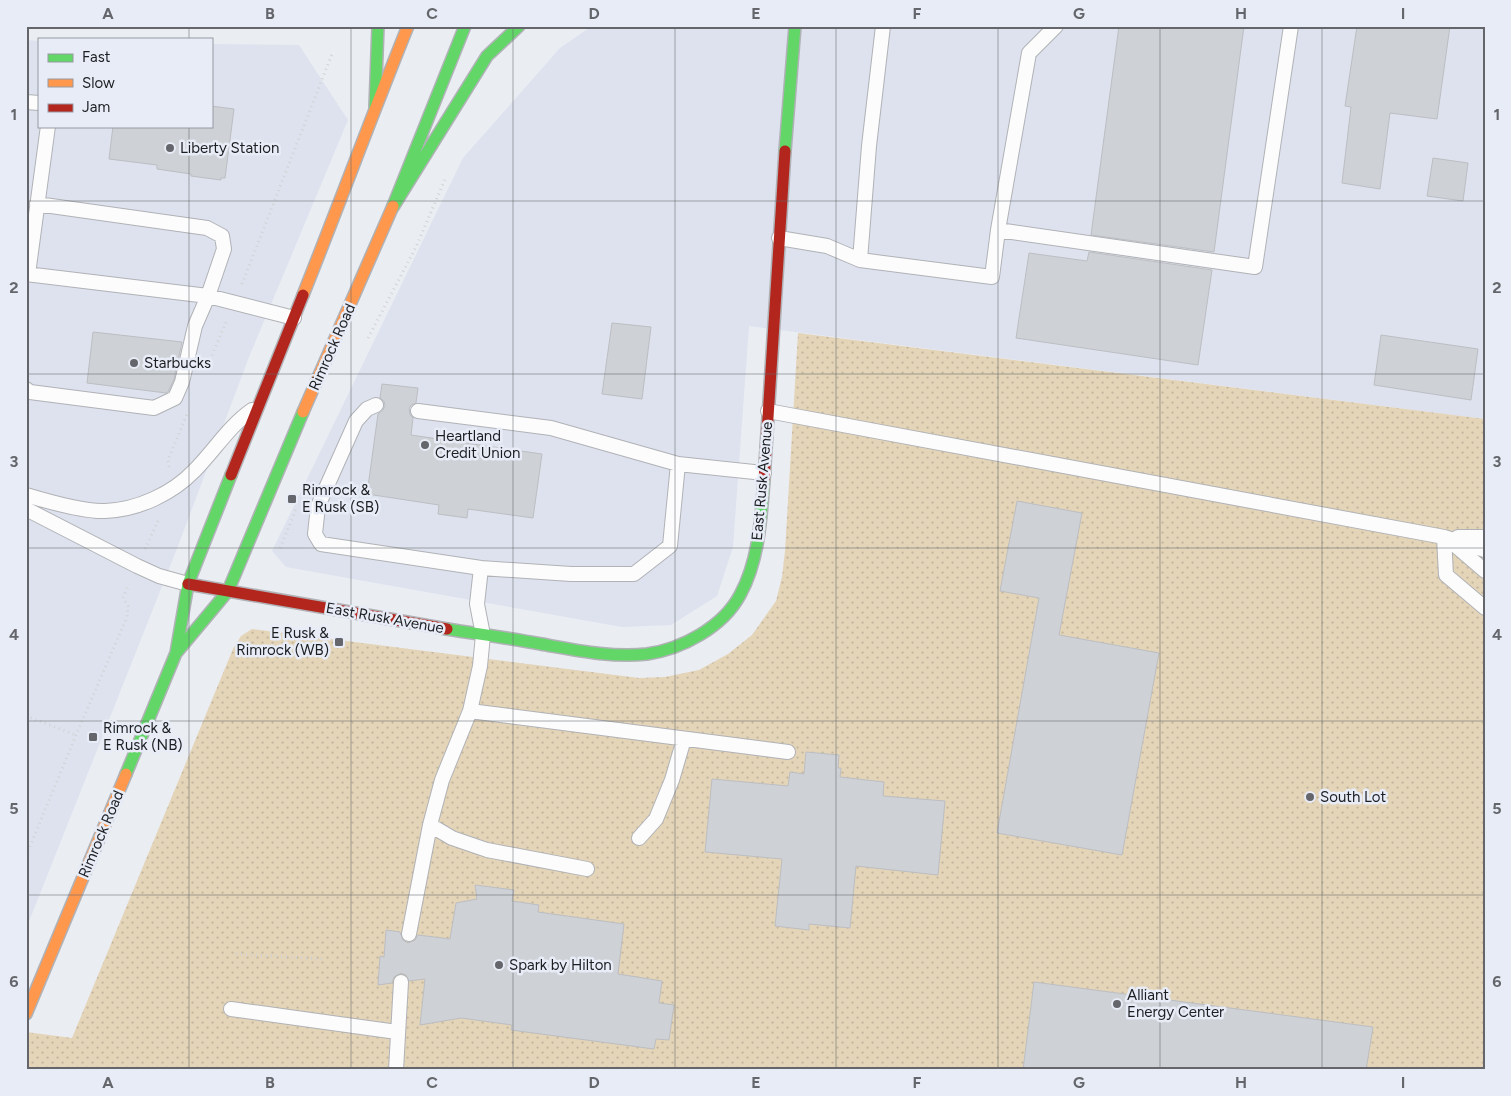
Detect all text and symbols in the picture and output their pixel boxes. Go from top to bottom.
text: A [102,4,114,23]
text: B [265,4,275,23]
text: C [426,4,438,23]
text: D [588,4,600,23]
text: E [751,4,761,23]
text: F [913,4,922,23]
text: G [1073,4,1085,23]
text: H [1235,4,1247,23]
text: I [1401,4,1405,23]
legend [38,38,212,128]
text: Fast [82,48,111,66]
text: Slow [82,74,115,92]
text: Jam [82,98,110,116]
text: 1 [11,105,17,124]
text: 1 [1494,105,1500,124]
place label: Liberty Station [180,139,279,157]
marker: Liberty Station [164,142,176,154]
text: 2 [9,278,19,297]
text: 2 [1492,278,1502,297]
street label: Rimrock Road [305,301,359,393]
place label: Starbucks [144,354,211,372]
marker: Starbucks [128,357,140,369]
street label: East Rusk Avenue [748,421,776,541]
place label: Heartland Credit Union [435,427,520,462]
marker: Heartland Credit Union [419,439,431,451]
text: 3 [10,452,19,471]
text: 3 [1493,452,1502,471]
place label: Rimrock & E Rusk (SB) [302,481,379,516]
marker: Rimrock & E Rusk (SB) [286,493,298,505]
street label: East Rusk Avenue [325,599,445,637]
place label: E Rusk & Rimrock (WB) [236,624,329,659]
text: 4 [9,625,19,644]
text: 4 [1492,625,1502,644]
marker: E Rusk & Rimrock (WB) [333,636,345,648]
place label: Rimrock & E Rusk (NB) [103,719,183,754]
marker: Rimrock & E Rusk (NB) [87,731,99,743]
street label: Rimrock Road [75,788,127,880]
place label: South Lot [1320,788,1387,806]
marker: South Lot [1304,791,1316,803]
text: 5 [9,799,19,818]
text: 5 [1492,799,1502,818]
place label: Spark by Hilton [509,956,612,974]
marker: Spark by Hilton [493,959,505,971]
text: 6 [9,972,19,991]
text: 6 [1492,972,1502,991]
place label: Alliant Energy Center [1127,986,1224,1021]
marker: Alliant Energy Center [1111,998,1123,1010]
text: A [102,1073,114,1092]
text: B [265,1073,275,1092]
text: C [426,1073,438,1092]
text: D [588,1073,600,1092]
text: E [751,1073,761,1092]
text: F [913,1073,922,1092]
text: G [1073,1073,1085,1092]
text: H [1235,1073,1247,1092]
text: I [1401,1073,1405,1092]

